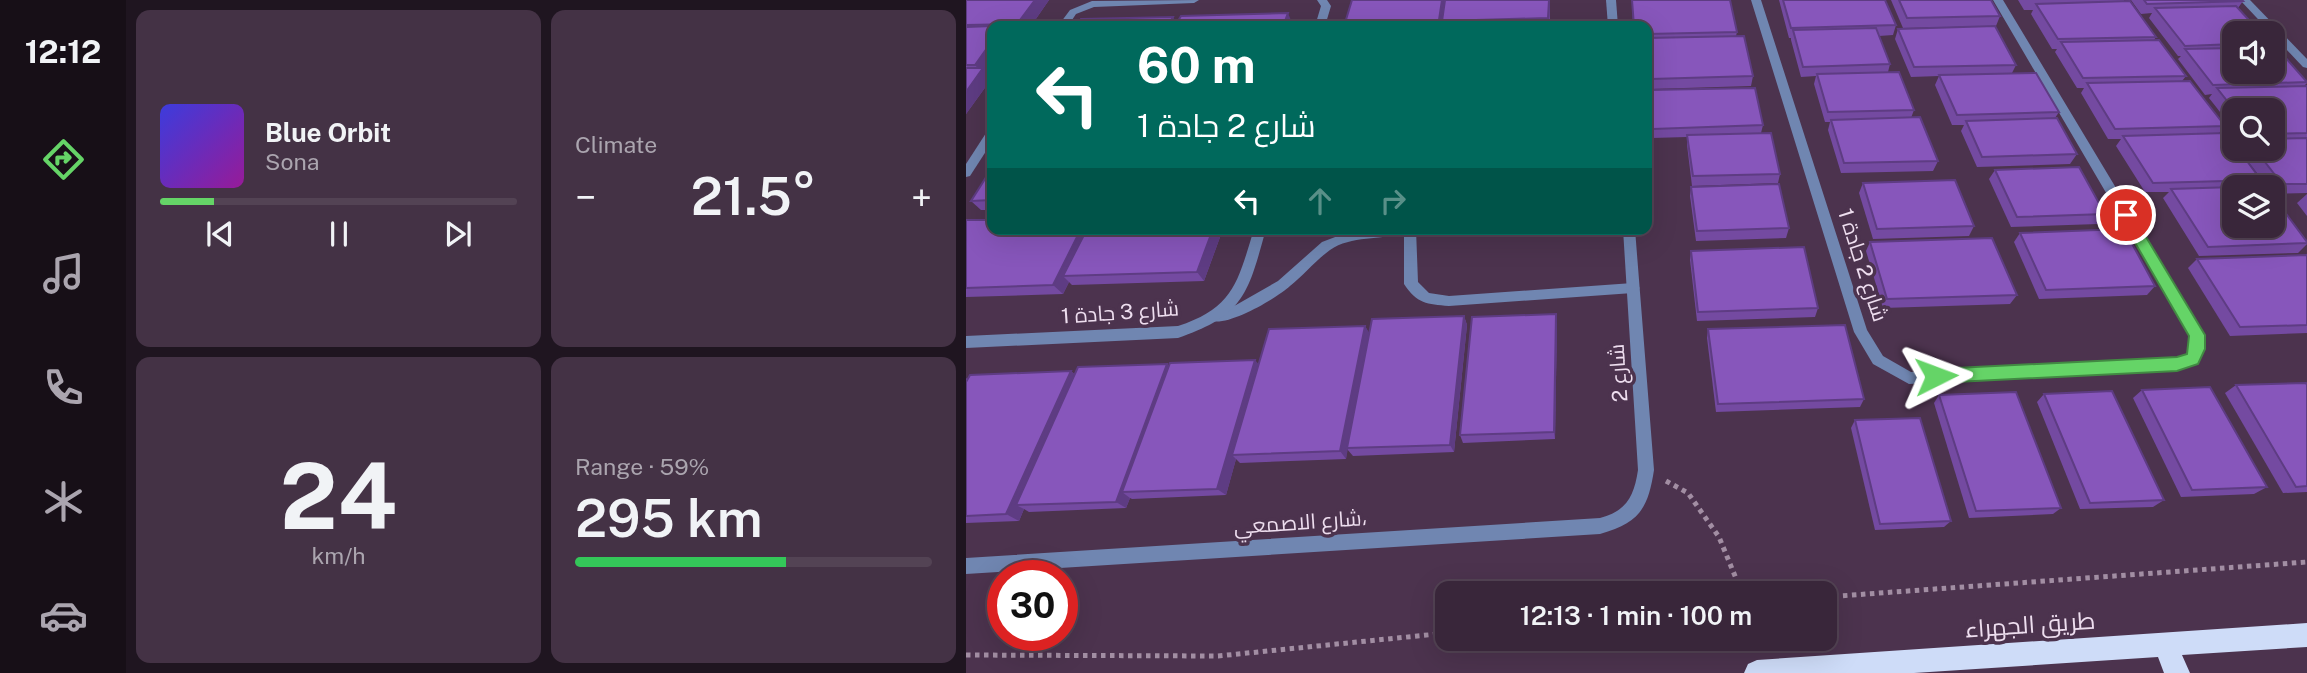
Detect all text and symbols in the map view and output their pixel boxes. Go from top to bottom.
map controls [2222,21,2285,238]
button: sound [2222,21,2285,84]
text: 12:12 [25,33,101,70]
text: 60 m [1137,36,1256,94]
icon: left [1022,49,1113,140]
button: search [2222,98,2285,161]
text: شارع 2 جادة 1 [1137,107,1316,144]
text: Blue Orbit [265,117,391,148]
text: Climate [575,131,657,158]
icon: directions [39,135,88,184]
text: Sona [265,148,319,175]
text: 21.5° [691,166,816,227]
text: − [575,175,596,220]
text: + [911,175,932,220]
button: layers [2222,175,2285,238]
icon: left [1228,182,1266,220]
icon: ahead [1301,182,1339,220]
icon: right [1374,182,1412,220]
pin [2096,185,2156,245]
icon: arrive [2107,196,2145,234]
street label: شارع 2 جادة 1 [1831,205,1893,325]
icon: previous [201,215,239,253]
icon: pause [320,215,358,253]
icon: next [439,215,477,253]
icon: music [39,249,88,298]
street label: شارع 3 جادة 1 [1060,295,1180,331]
position arrow [1899,339,1973,413]
street label: شارع 2 [1603,343,1634,403]
icon: phone [39,363,88,412]
text: 24 [280,443,397,549]
text: Range · 59% [575,453,709,480]
icon: climate [39,477,88,526]
text: 295 km [575,488,763,549]
street label: شارع الاصمعي، [1233,505,1367,543]
text: km/h [311,542,366,569]
speed limit sign: 30 [987,560,1078,651]
icon: car [39,591,88,640]
text: 12:13 · 1 min · 100 m [1520,600,1752,631]
street label: طريق الجهراء [1964,605,2096,645]

